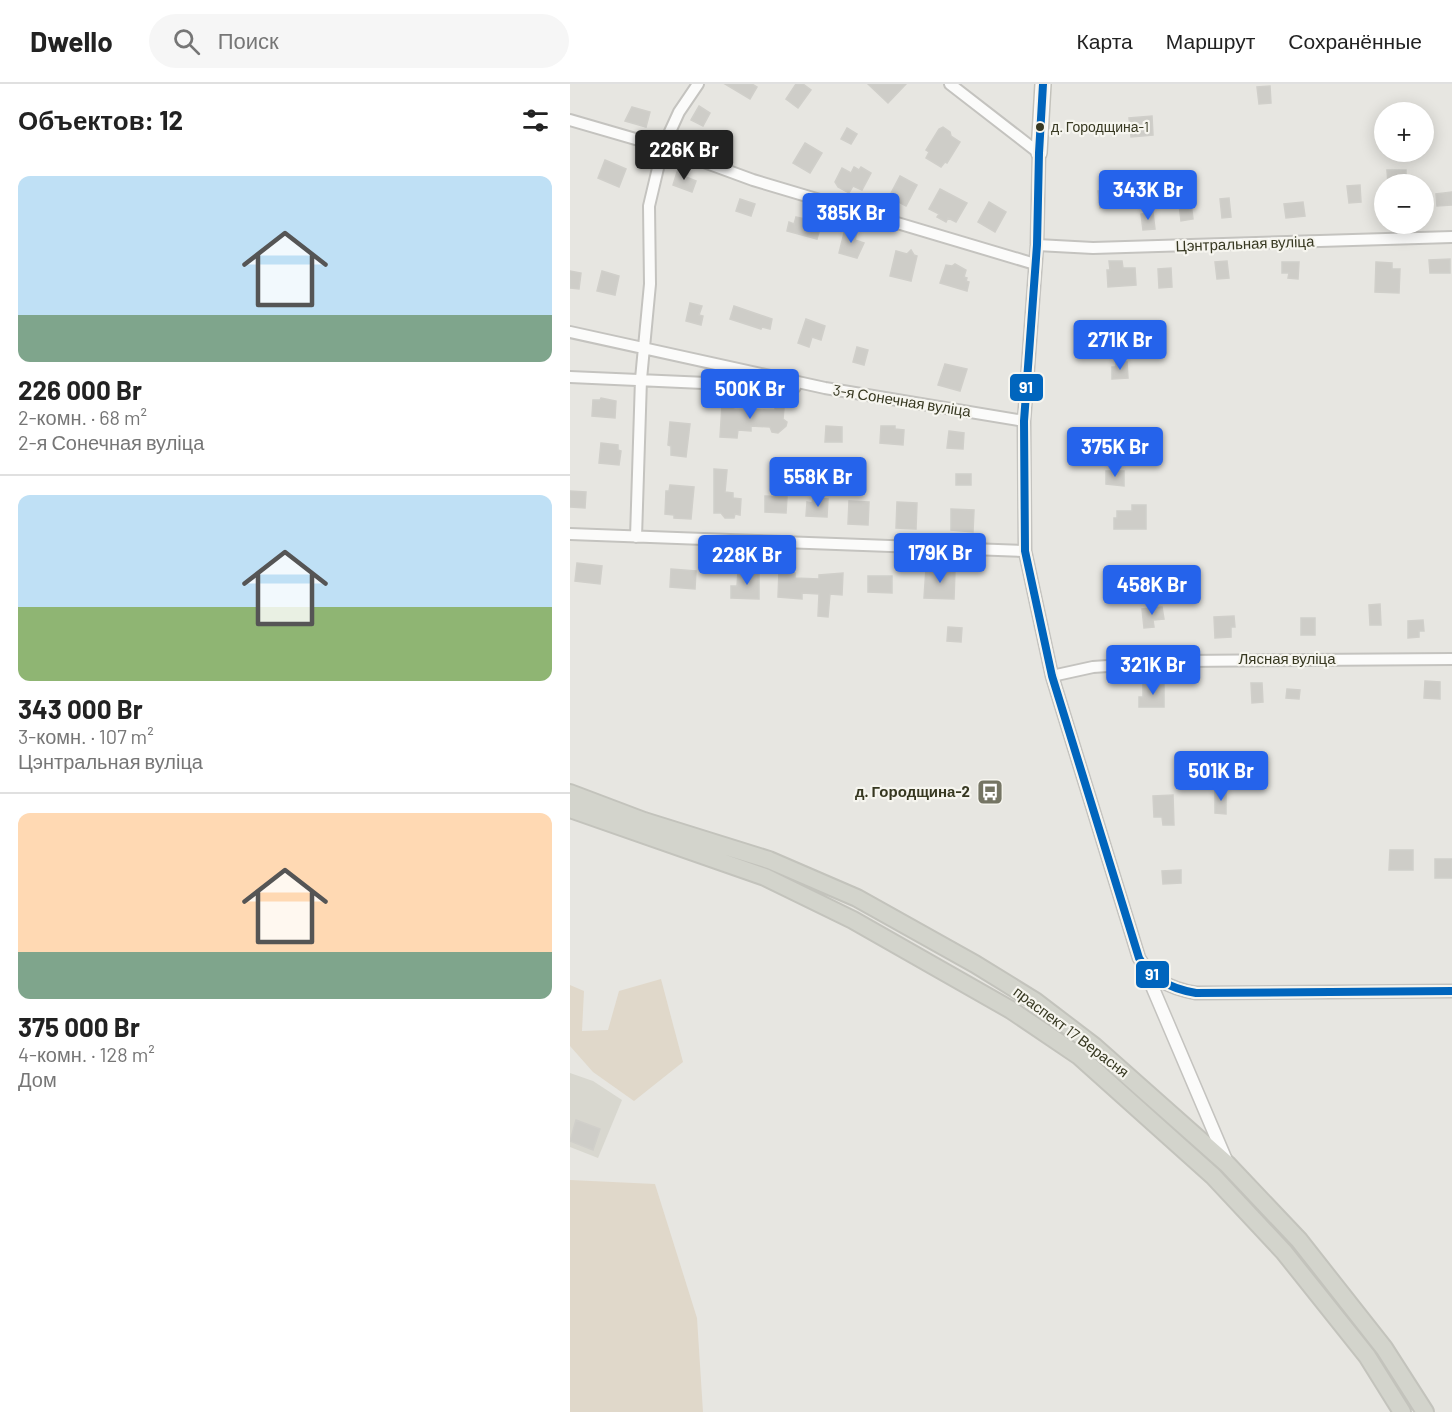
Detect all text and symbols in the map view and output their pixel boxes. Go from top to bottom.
search box [149,14,569,68]
text: Dwello [30,24,113,58]
icon: search [170,25,203,58]
text: Поиск [218,27,279,53]
text: Карта [1077,28,1133,53]
text: Маршрут [1166,28,1255,53]
text: Сохранённые [1288,28,1422,53]
map controls [1374,102,1434,234]
button: + [1374,102,1434,162]
text: Объектов: 12 [18,104,183,135]
icon: filters [519,104,552,137]
place label: д. Городщина-1 [1051,118,1149,135]
marker: д. Городщина-1 [1034,121,1046,133]
pin: 226K Br [629,130,739,181]
text: 226K Br [649,137,719,161]
pin: 343K Br [1093,170,1203,221]
button: − [1374,174,1434,234]
text: 343K Br [1113,177,1183,201]
pin: 385K Br [796,193,906,244]
text: 385K Br [817,200,885,224]
icon: home [231,215,339,323]
street label: Цэнтральная вуліца [1175,232,1315,254]
pin: 271K Br [1065,320,1175,371]
text: 271K Br [1088,327,1152,351]
pin: 500K Br [695,369,805,420]
line badge: 91 [1009,373,1044,402]
text: 226 000 Br [18,374,142,405]
text: 500K Br [715,376,785,400]
text: 91 [1019,377,1033,396]
street label: 3-я Сонечная вуліца [832,380,973,420]
text: 2-комн. · 68 m² [18,405,147,429]
pin: 375K Br [1060,427,1170,478]
text: 2-я Сонечная вуліца [18,430,204,454]
text: 375K Br [1081,434,1149,458]
pin: 558K Br [763,457,873,508]
text: 558K Br [784,464,852,488]
pin: 179K Br [885,533,995,584]
icon: home [231,534,339,642]
pin: 228K Br [692,535,802,586]
text: 179K Br [908,540,972,564]
text: 228K Br [712,542,782,566]
pin: 458K Br [1097,565,1207,616]
text: 458K Br [1117,572,1187,596]
pin: 321K Br [1098,645,1208,696]
street label: Лясная вуліца [1238,649,1336,667]
text: 321K Br [1120,652,1186,676]
text: 343 000 Br [18,693,143,724]
text: 3-комн. · 107 m² [18,724,154,748]
text: Цэнтральная вуліца [18,749,203,773]
pin: 501K Br [1166,751,1276,802]
text: 501K Br [1188,758,1254,782]
bus stop icon: д. Городщина-2 [975,777,1005,807]
place label: д. Городщина-2 [855,782,970,800]
icon: home [231,852,339,960]
line badge: 91 [1135,960,1170,989]
text: 91 [1145,964,1159,983]
street label: праспект 17 Верасня [1010,982,1133,1080]
text: 375 000 Br [18,1011,140,1042]
text: 4-комн. · 128 m² [18,1042,155,1066]
text: Дом [18,1067,57,1091]

